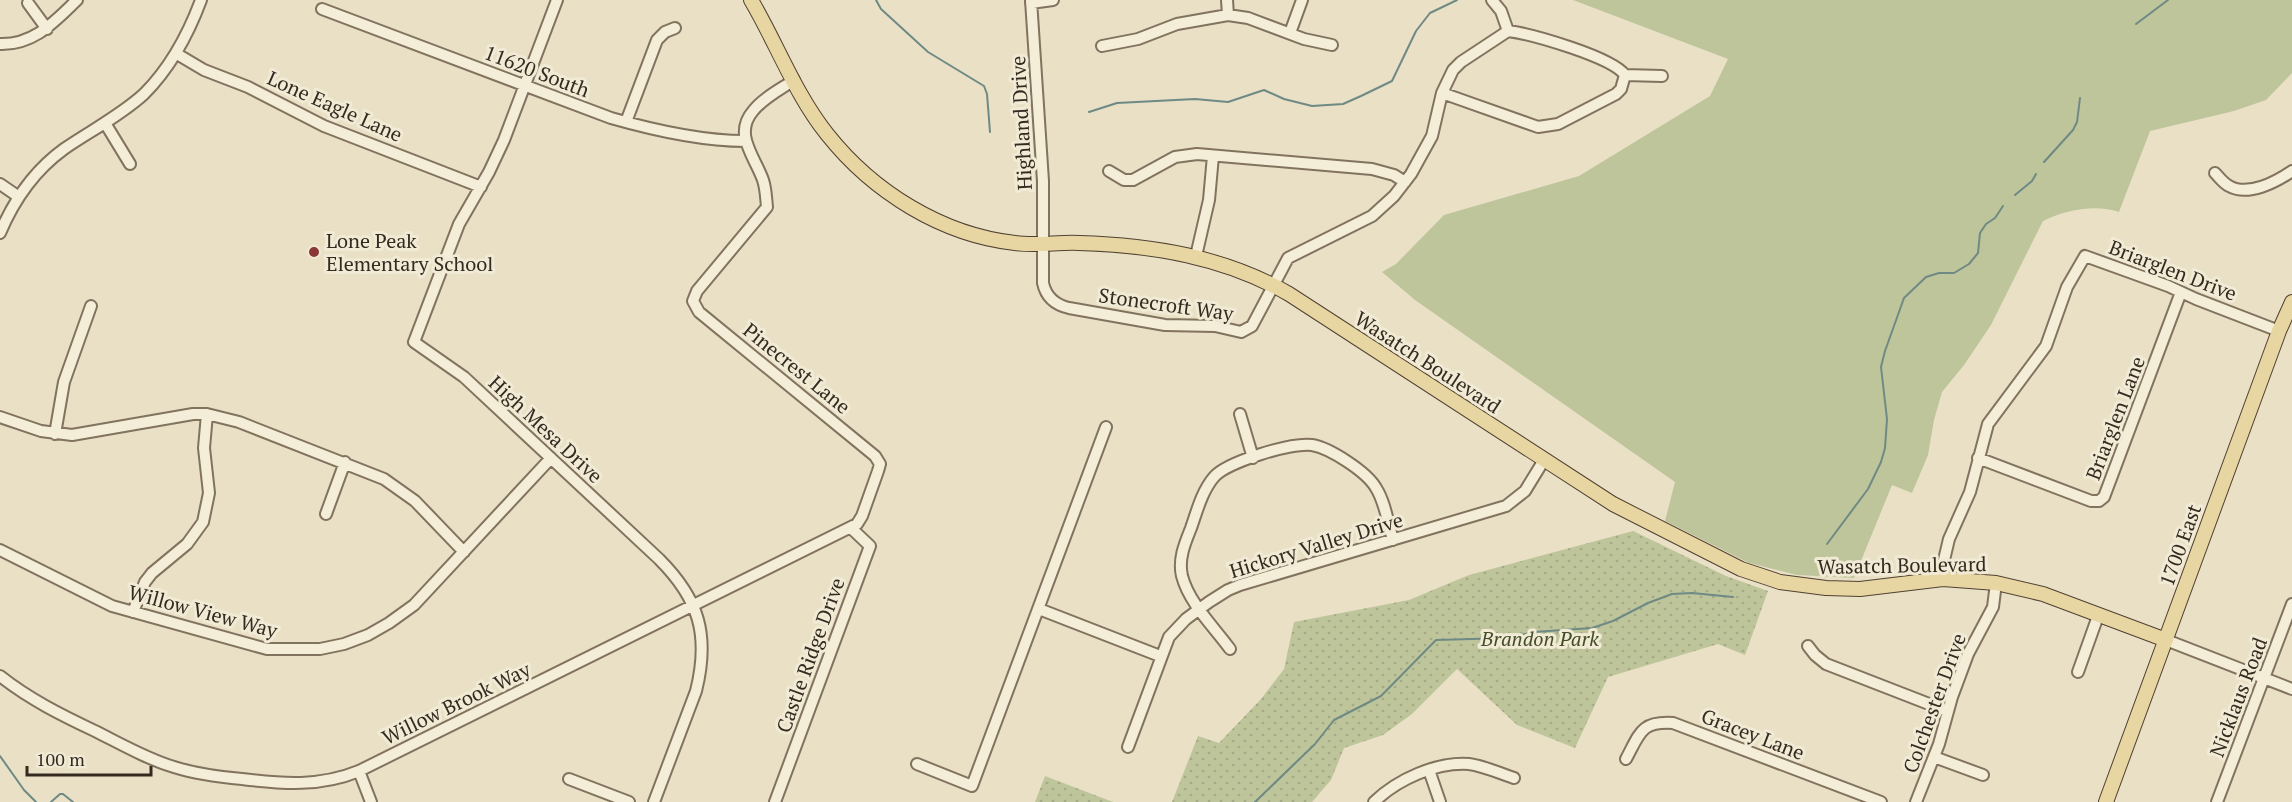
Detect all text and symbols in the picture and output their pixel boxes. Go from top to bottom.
street label: 11620 South [481,39,594,104]
street label: Highland Drive [1004,55,1038,191]
street label: Lone Eagle Lane [263,64,407,148]
place label: Lone Peak Elementary School [326,227,493,277]
street label: Briarglen Drive [2105,233,2241,307]
marker: Lone Peak Elementary School [307,245,321,259]
street label: Stonecroft Way [1097,281,1236,327]
street label: Wasatch Boulevard [1350,305,1506,419]
street label: Pinecrest Lane [738,316,856,420]
street label: Briarglen Lane [2079,352,2151,484]
street label: High Mesa Drive [483,369,609,489]
street label: 1700 East [2153,500,2207,590]
street label: Hickory Valley Drive [1226,506,1406,584]
street label: Wasatch Boulevard [1817,550,1987,580]
street label: Castle Ridge Drive [769,574,851,736]
street label: Willow View Way [126,578,281,644]
park label: Brandon Park [1480,625,1599,652]
street label: Colchester Drive [1896,629,1972,777]
street label: Nicklaus Road [2203,633,2273,761]
street label: Willow Brook Way [377,655,535,751]
street label: Gracey Lane [1698,702,1808,766]
scale bar [27,739,152,777]
text: 100 m [36,747,85,771]

